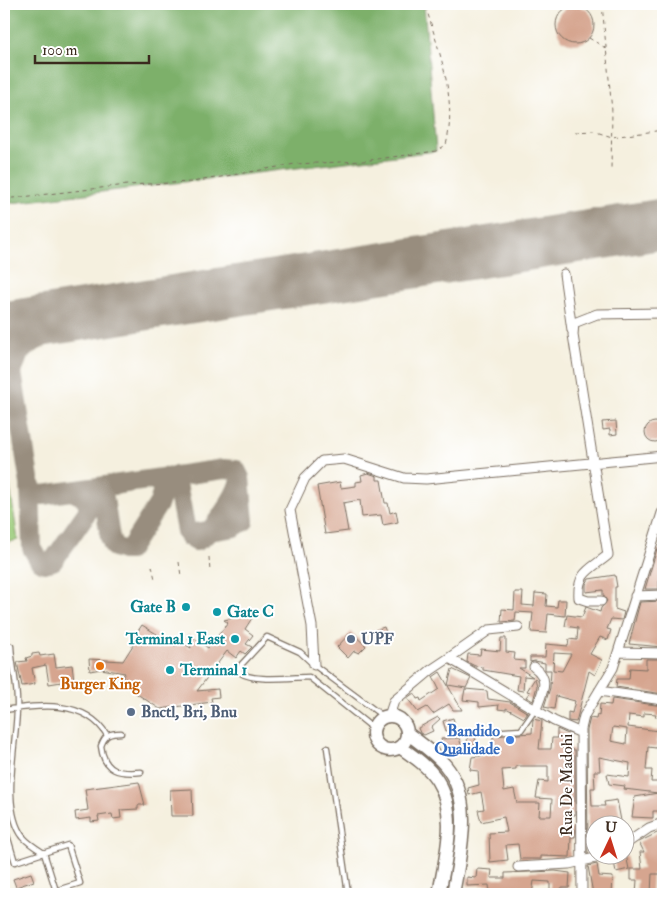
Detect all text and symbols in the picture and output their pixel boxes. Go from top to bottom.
scale bar [35,32,149,64]
text: 100 m [42,41,78,60]
place label: Gate B [130,597,176,617]
marker: Gate B [180,601,192,613]
place label: Gate C [227,602,274,622]
marker: Gate C [211,606,223,618]
place label: Terminal 1 East [125,629,226,649]
place label: UPF [361,629,394,649]
marker: Terminal 1 East [229,633,241,645]
marker: UPF [345,633,357,645]
marker: Burger King [94,660,106,672]
place label: Terminal 1 [179,660,247,680]
marker: Terminal 1 [164,664,176,676]
place label: Burger King [60,674,141,695]
place label: Bnctl, Bri, Bnu [141,702,238,722]
marker: Bnctl, Bri, Bnu [125,706,137,718]
place label: Bandido Qualidade [434,721,500,759]
marker: Bandido Qualidade [504,734,516,746]
street label: Rua De Madohi [557,734,577,836]
north arrow [584,816,634,866]
text: U [604,819,618,836]

